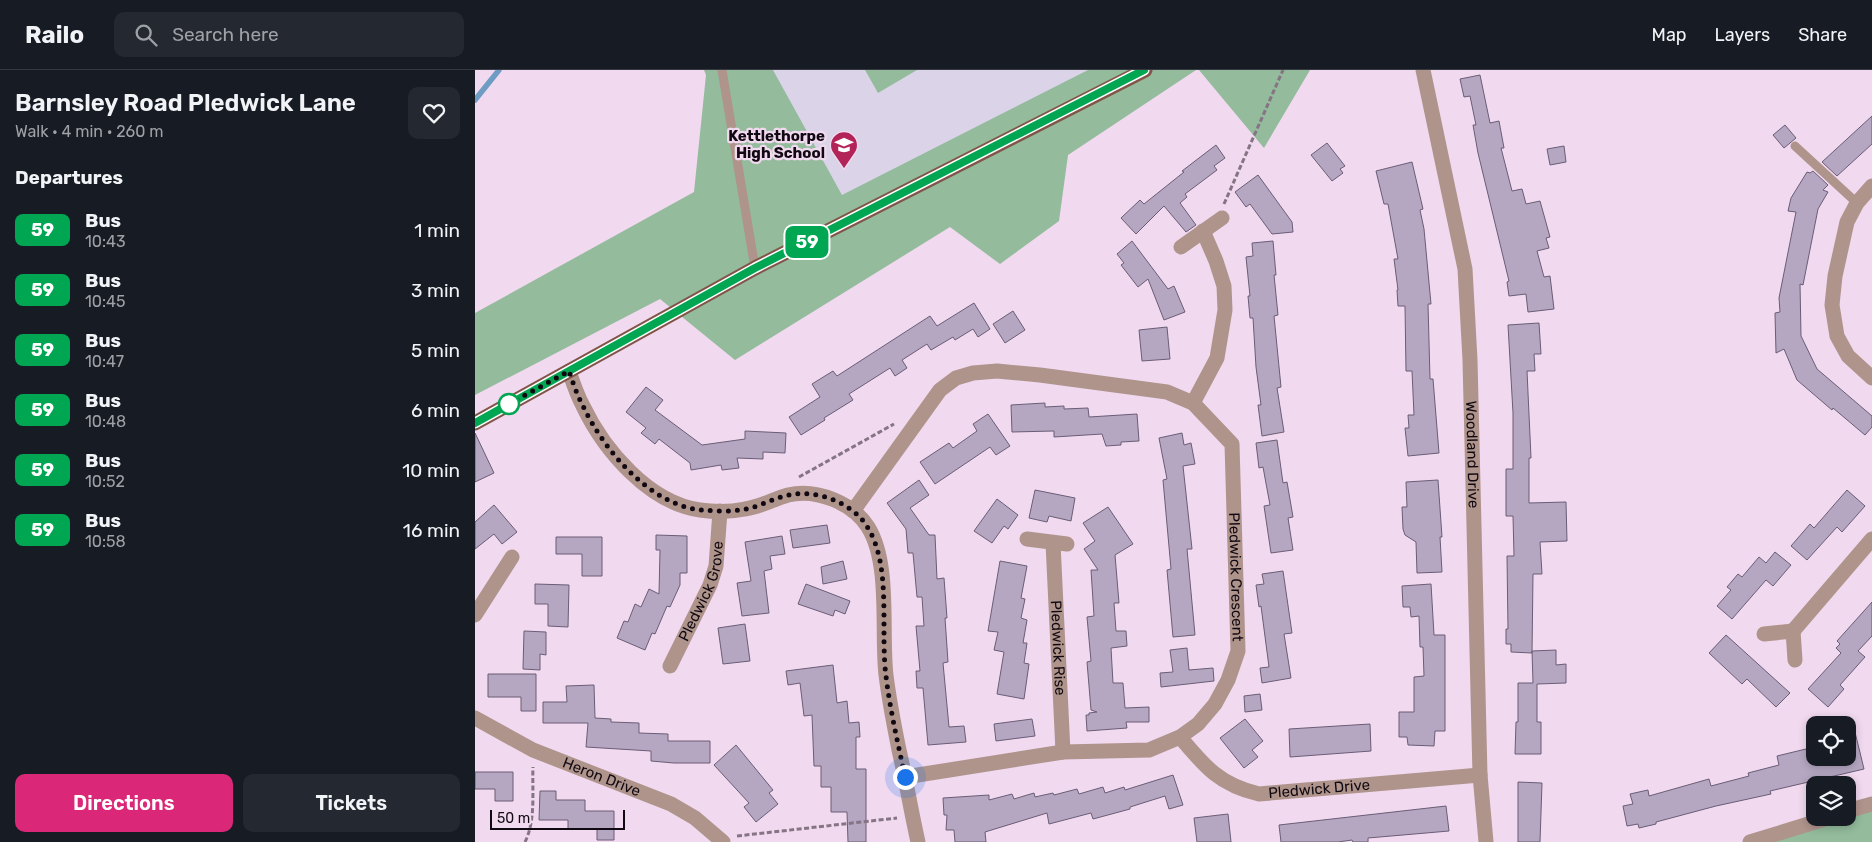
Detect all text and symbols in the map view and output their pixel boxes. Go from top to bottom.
search box [114,12,464,57]
text: Railo [25,21,84,49]
icon: search [132,21,160,49]
text: Search here [172,23,279,46]
text: Map [1652,24,1687,46]
text: Layers [1715,24,1770,46]
text: Share [1798,24,1847,46]
button: heart [408,87,460,139]
text: Barnsley Road Pledwick Lane [15,89,356,117]
text: Walk · 4 min · 260 m [15,122,164,141]
place label: Kettlethorpe High School [728,127,825,162]
school or university icon: Kettlethorpe High School [829,130,859,169]
text: Departures [15,166,123,189]
text: Bus [85,209,121,232]
text: 59 [31,219,54,241]
text: 1 min [414,219,460,242]
line badge: 59 [785,226,829,258]
text: 59 [795,231,819,253]
text: 10:43 [85,232,126,251]
text: Bus [85,269,121,292]
text: 59 [31,279,54,301]
text: 3 min [411,279,460,302]
text: 10:45 [85,292,126,311]
text: Bus [85,329,121,352]
text: 59 [31,339,54,361]
text: 5 min [411,339,460,362]
text: 10:47 [85,352,124,371]
text: Bus [85,389,121,412]
unlabelled marker [498,393,520,415]
text: 59 [31,399,54,421]
text: 6 min [411,399,460,422]
street label: Woodland Drive [1462,400,1483,508]
text: 10:48 [85,412,126,431]
text: Bus [85,449,121,472]
text: 59 [31,459,54,481]
text: 10 min [402,459,460,482]
text: 10:52 [85,472,125,491]
text: Bus [85,509,121,532]
street label: Pledwick Crescent [1225,512,1247,642]
text: 59 [31,519,54,541]
text: 16 min [403,519,460,542]
text: 10:58 [85,532,126,551]
street label: Pledwick Grove [675,540,727,644]
street label: Pledwick Rise [1047,600,1069,696]
map controls [1806,716,1856,826]
button: locate [1806,716,1856,766]
street label: Heron Drive [560,754,643,800]
your location [893,765,918,790]
button: Directions [15,774,233,832]
button: Tickets [243,774,460,832]
street label: Pledwick Drive [1267,776,1371,802]
button: layers [1806,776,1856,826]
scale bar [490,807,625,830]
text: 50 m [497,810,530,827]

